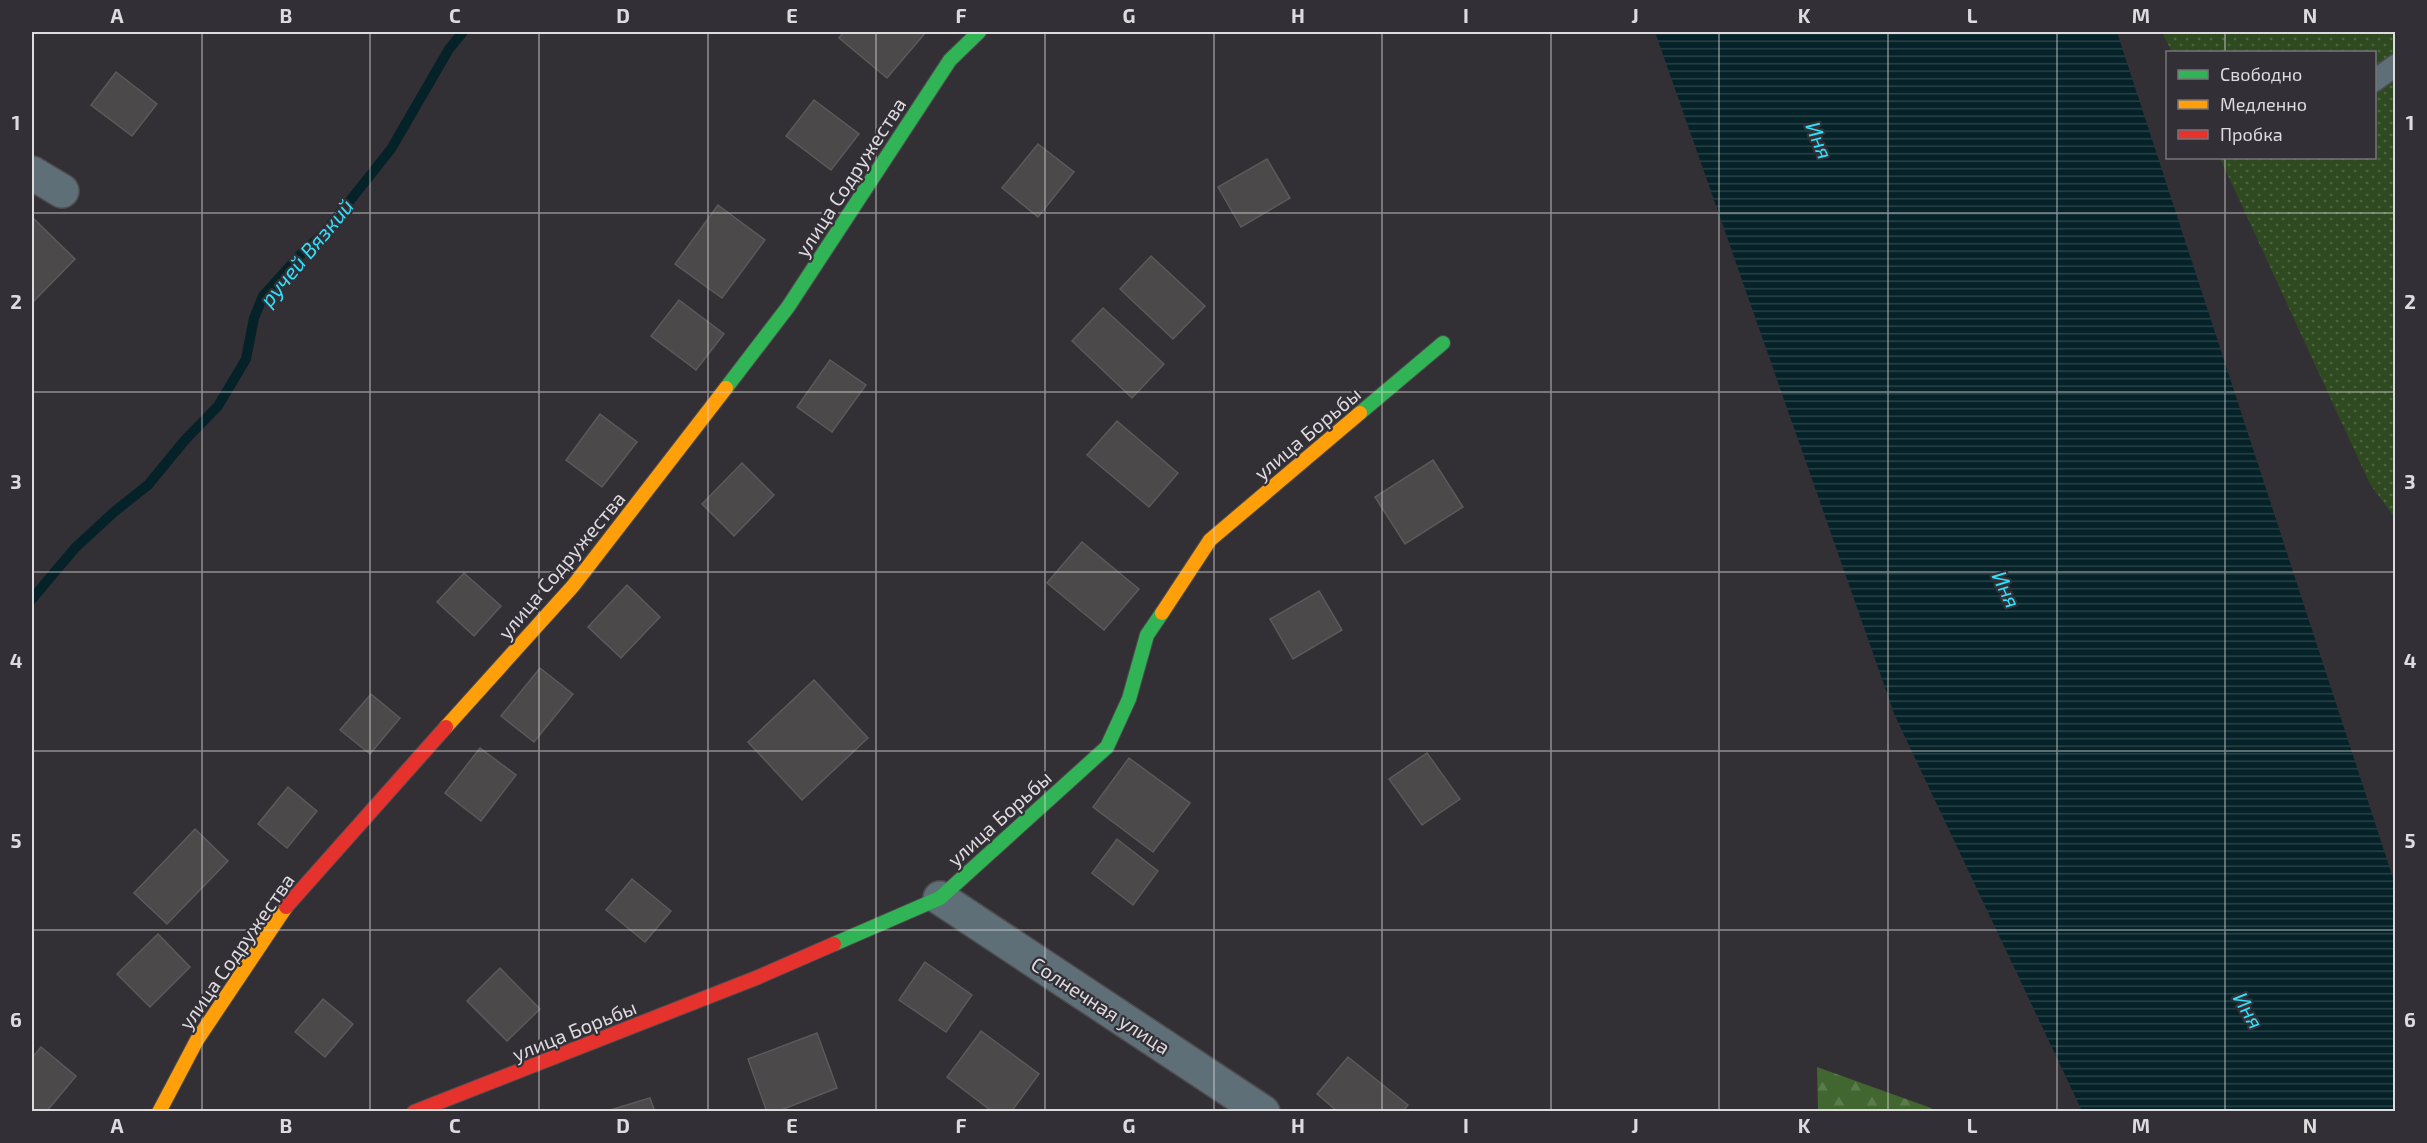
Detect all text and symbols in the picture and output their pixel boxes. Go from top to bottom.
text: A [110,3,124,27]
text: B [280,3,292,27]
text: C [449,3,461,27]
text: D [616,3,630,27]
text: E [786,3,798,27]
text: F [955,3,967,27]
text: G [1123,3,1135,27]
text: H [1291,3,1305,27]
text: I [1463,3,1469,27]
text: J [1631,3,1639,27]
text: K [1798,3,1811,27]
text: L [1967,3,1978,27]
text: M [2132,3,2150,27]
text: N [2303,3,2317,27]
legend [2166,51,2376,159]
text: Свободно [2220,63,2302,85]
street label: улица Содружества [790,93,911,262]
text: Медленно [2220,93,2307,115]
text: 1 [12,110,20,134]
text: 1 [2406,110,2414,134]
water label: Иня [1801,118,1839,162]
text: Пробка [2220,123,2283,145]
water label: ручей Вязкий [254,193,358,311]
text: 2 [10,289,22,313]
text: 2 [2404,289,2416,313]
street label: улица Борьбы [1249,382,1366,485]
text: 3 [10,469,22,493]
text: 3 [2404,469,2416,493]
street label: улица Содружества [492,486,630,644]
water label: Иня [1988,567,2026,611]
text: 4 [10,648,23,672]
text: 4 [2404,648,2417,672]
street label: улица Борьбы [942,765,1057,872]
text: 5 [10,828,22,852]
text: 5 [2404,828,2416,852]
street label: улица Содружества [173,868,300,1034]
street label: Солнечная улица [1027,951,1175,1060]
water label: Иня [2229,987,2269,1033]
street label: улица Борьбы [508,994,640,1067]
text: 6 [10,1007,22,1031]
text: 6 [2404,1007,2416,1031]
text: A [110,1113,124,1137]
text: B [280,1113,292,1137]
text: C [449,1113,461,1137]
text: D [616,1113,630,1137]
text: E [786,1113,798,1137]
text: F [955,1113,967,1137]
text: G [1123,1113,1135,1137]
text: H [1291,1113,1305,1137]
text: I [1463,1113,1469,1137]
text: J [1631,1113,1639,1137]
text: K [1798,1113,1811,1137]
text: L [1967,1113,1978,1137]
text: M [2132,1113,2150,1137]
text: N [2303,1113,2317,1137]

